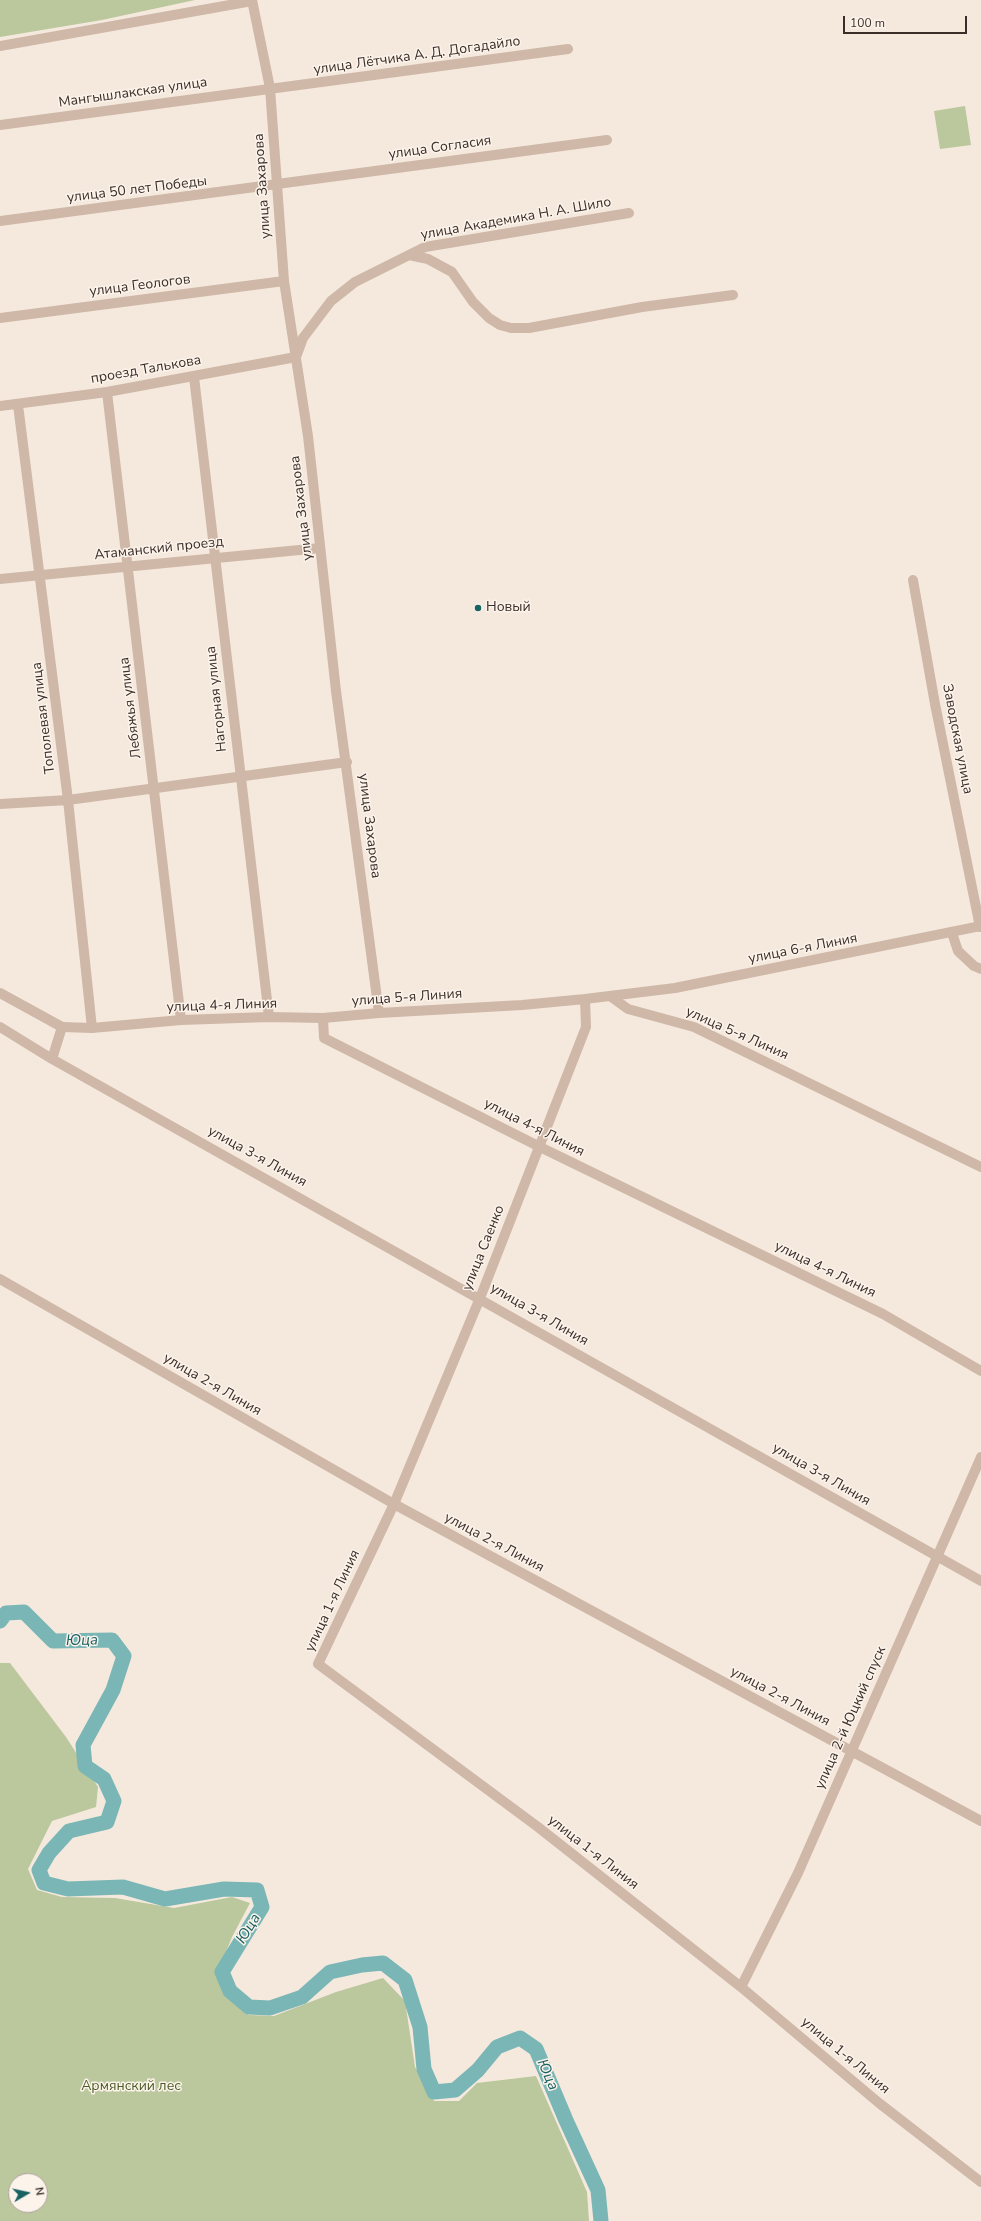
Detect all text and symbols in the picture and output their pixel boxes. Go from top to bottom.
scale bar [845,8,969,34]
text: 100 m [850,15,885,31]
street label: улица Лётчика А. Д. Догадайло [313,33,521,79]
street label: Мангышлакская улица [58,74,208,112]
street label: улица Согласия [388,132,492,164]
street label: улица Захарова [251,133,275,239]
street label: улица 50 лет Победы [66,173,208,207]
street label: улица Академика Н. А. Шило [419,194,613,244]
street label: улица Геологов [89,271,191,301]
street label: проезд Талькова [89,352,203,388]
street label: улица Захарова [287,455,317,561]
street label: Атаманский проезд [94,534,224,564]
place label: Новый [486,600,531,616]
marker: Новый [473,603,483,613]
street label: Нагорная улица [203,645,231,753]
street label: Лебяжья улица [116,656,146,760]
street label: Тополевая улица [29,661,59,775]
street label: Заводская улица [938,682,976,796]
street label: улица Захарова [354,773,384,879]
street label: улица 6-я Линия [747,930,859,968]
street label: улица 5-я Линия [351,986,463,1010]
street label: улица 4-я Линия [166,996,278,1016]
street label: улица 5-я Линия [683,1004,791,1064]
street label: улица 4-я Линия [481,1095,587,1161]
street label: улица 3-я Линия [205,1123,309,1191]
street label: улица Саенко [459,1203,509,1293]
street label: улица 4-я Линия [772,1238,878,1302]
street label: улица 3-я Линия [487,1280,591,1350]
street label: улица 2-я Линия [160,1350,264,1420]
street label: улица 3-я Линия [769,1440,873,1510]
street label: улица 2-я Линия [441,1510,547,1576]
street label: улица 1-я Линия [302,1547,364,1655]
water label: Юца [66,1632,98,1650]
street label: улица 2-й Юцкий спуск [812,1644,890,1792]
street label: улица 2-я Линия [727,1664,833,1730]
street label: улица 1-я Линия [544,1812,642,1894]
water label: Юца [233,1911,265,1947]
street label: улица 1-я Линия [797,2014,893,2098]
water label: Юца [532,2057,562,2093]
park label: Армянский лес [81,2079,181,2095]
north arrow [8,2173,48,2213]
text: N [31,2186,47,2196]

